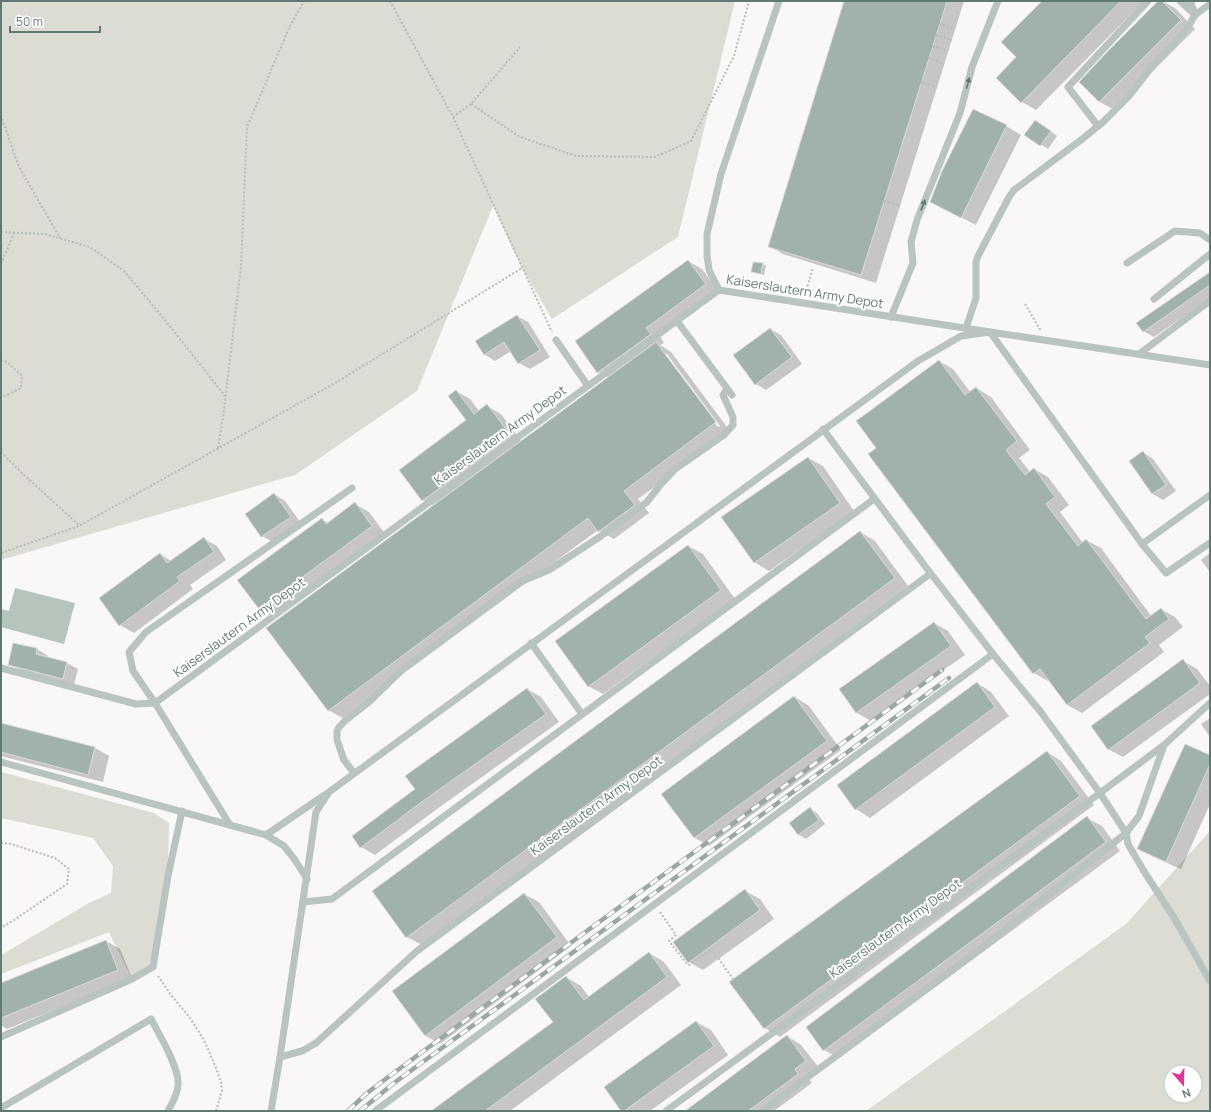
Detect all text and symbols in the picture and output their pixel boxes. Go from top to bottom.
scale bar [10,8,100,34]
text: 50 m [16,13,43,30]
one-way arrow [965,77,971,89]
one-way arrow [921,199,927,211]
street label: Kaiserslautern Army Depot [725,270,885,312]
street label: Kaiserslautern Army Depot [430,381,570,489]
street label: Kaiserslautern Army Depot [169,573,309,681]
street label: Kaiserslautern Army Depot [526,751,666,859]
street label: Kaiserslautern Army Depot [825,874,965,982]
north arrow [1163,1064,1203,1104]
text: N [1180,1085,1193,1102]

